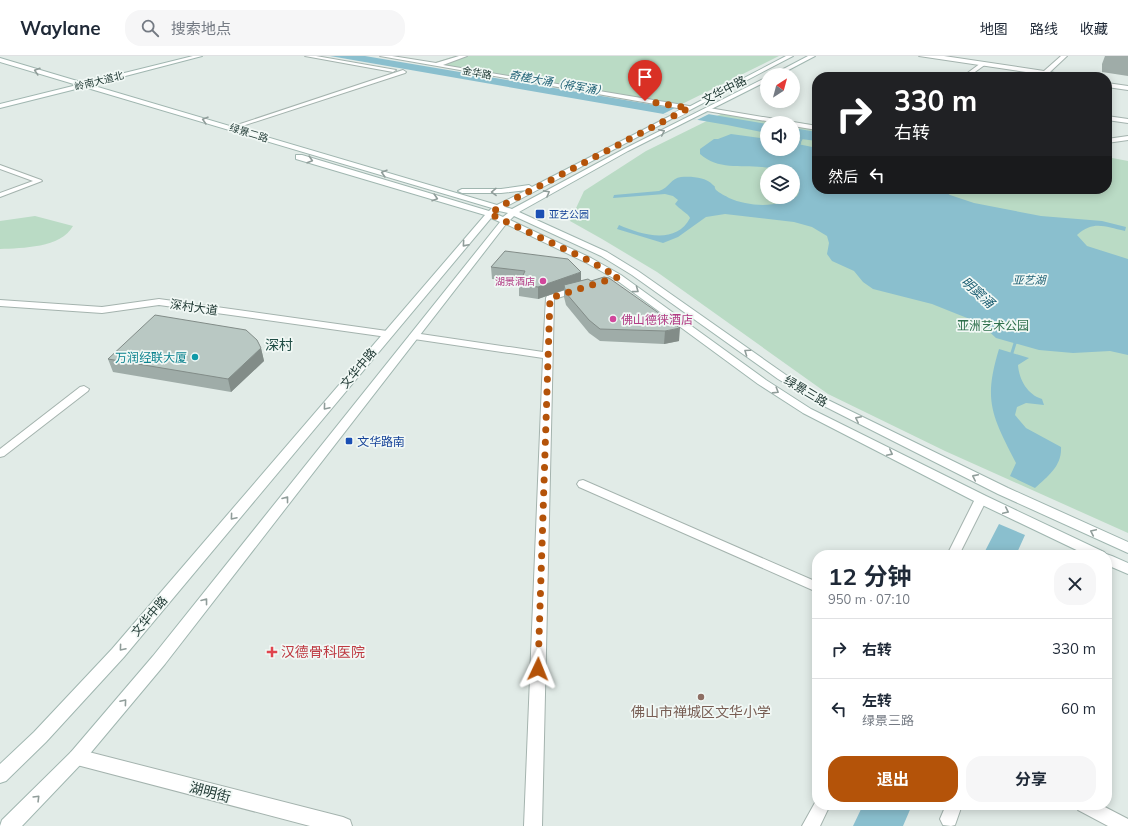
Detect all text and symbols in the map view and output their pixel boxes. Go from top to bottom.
search box [125,10,405,46]
text: Waylane [20,16,101,40]
icon: search [139,17,161,39]
text: 搜索地点 [171,19,231,38]
text: 地图 [980,20,1008,38]
text: 路线 [1030,20,1058,38]
text: 收藏 [1080,20,1108,38]
pin [628,60,662,101]
street label: 金华路 [461,64,493,82]
icon: arrive [634,66,656,88]
one-way arrow [34,67,41,76]
water label: 奇槎大涌（将军涌） [508,68,608,98]
north arrow [760,68,800,108]
map controls [760,68,800,204]
street label: 岭南大道北 [73,69,125,93]
street label: 文华中路 [699,72,749,108]
text: 330 m [894,83,977,118]
icon: right [828,88,880,140]
one-way arrow [202,116,209,125]
button: sound [760,116,800,156]
street label: 绿景二路 [228,121,270,145]
text: 右转 [894,121,930,144]
one-way arrow [658,129,666,137]
one-way arrow [307,155,314,164]
button: layers [760,164,800,204]
icon: left [866,164,888,186]
text: 然后 [828,167,858,186]
one-way arrow [381,169,388,178]
one-way arrow [491,187,497,196]
one-way arrow [543,191,551,198]
one-way arrow [431,193,438,201]
marker: 亚艺公园 [534,208,546,220]
place label: 亚艺公园 [549,208,589,221]
one-way arrow [462,239,469,247]
water label: 明窦涌 [958,273,999,312]
water label: 亚艺湖 [1013,273,1047,287]
place label: 湖景酒店 [495,275,535,288]
marker: 湖景酒店 [538,276,548,286]
one-way arrow [632,285,639,292]
street label: 深村大道 [169,296,219,318]
place label: 佛山德徕酒店 [621,312,693,327]
marker: 佛山德徕酒店 [608,314,618,324]
park label: 亚洲艺术公园 [957,318,1029,333]
district label: 深村 [265,336,293,354]
street label: 文华中路 [337,345,379,391]
place label: 万润经联大厦 [115,350,187,365]
one-way arrow [745,350,752,357]
marker: 万润经联大厦 [190,352,200,362]
street label: 绿景三路 [782,372,830,410]
one-way arrow [772,386,779,394]
one-way arrow [323,402,330,409]
one-way arrow [855,416,863,424]
place label: 文华路南 [357,434,405,449]
marker: 文华路南 [344,436,354,446]
one-way arrow [886,448,893,456]
one-way arrow [971,474,979,482]
one-way arrow [281,496,288,503]
one-way arrow [1002,506,1009,514]
one-way arrow [230,512,237,519]
one-way arrow [1089,529,1097,537]
text: 12 分钟 [828,561,911,591]
button: close [1054,563,1096,605]
text: 950 m · 07:10 [828,591,910,607]
street label: 文华中路 [128,593,170,639]
one-way arrow [201,598,208,605]
icon: right [828,638,850,660]
text: 330 m [1052,639,1096,658]
text: 右转 [862,640,892,659]
one-way arrow [120,643,127,651]
place label: 汉德骨科医院 [281,643,365,661]
marker: 汉德骨科医院 [266,646,278,658]
position arrow [517,648,559,690]
text: 左转 [862,691,892,710]
marker: 佛山市禅城区文华小学 [696,692,706,702]
icon: left [828,698,850,720]
one-way arrow [119,699,126,707]
text: 60 m [1061,699,1096,718]
place label: 佛山市禅城区文华小学 [631,703,771,721]
text: 绿景三路 [862,712,914,728]
button: 退出 [828,756,958,802]
button: 分享 [966,756,1096,802]
street label: 湖明街 [187,778,233,806]
one-way arrow [32,795,39,803]

